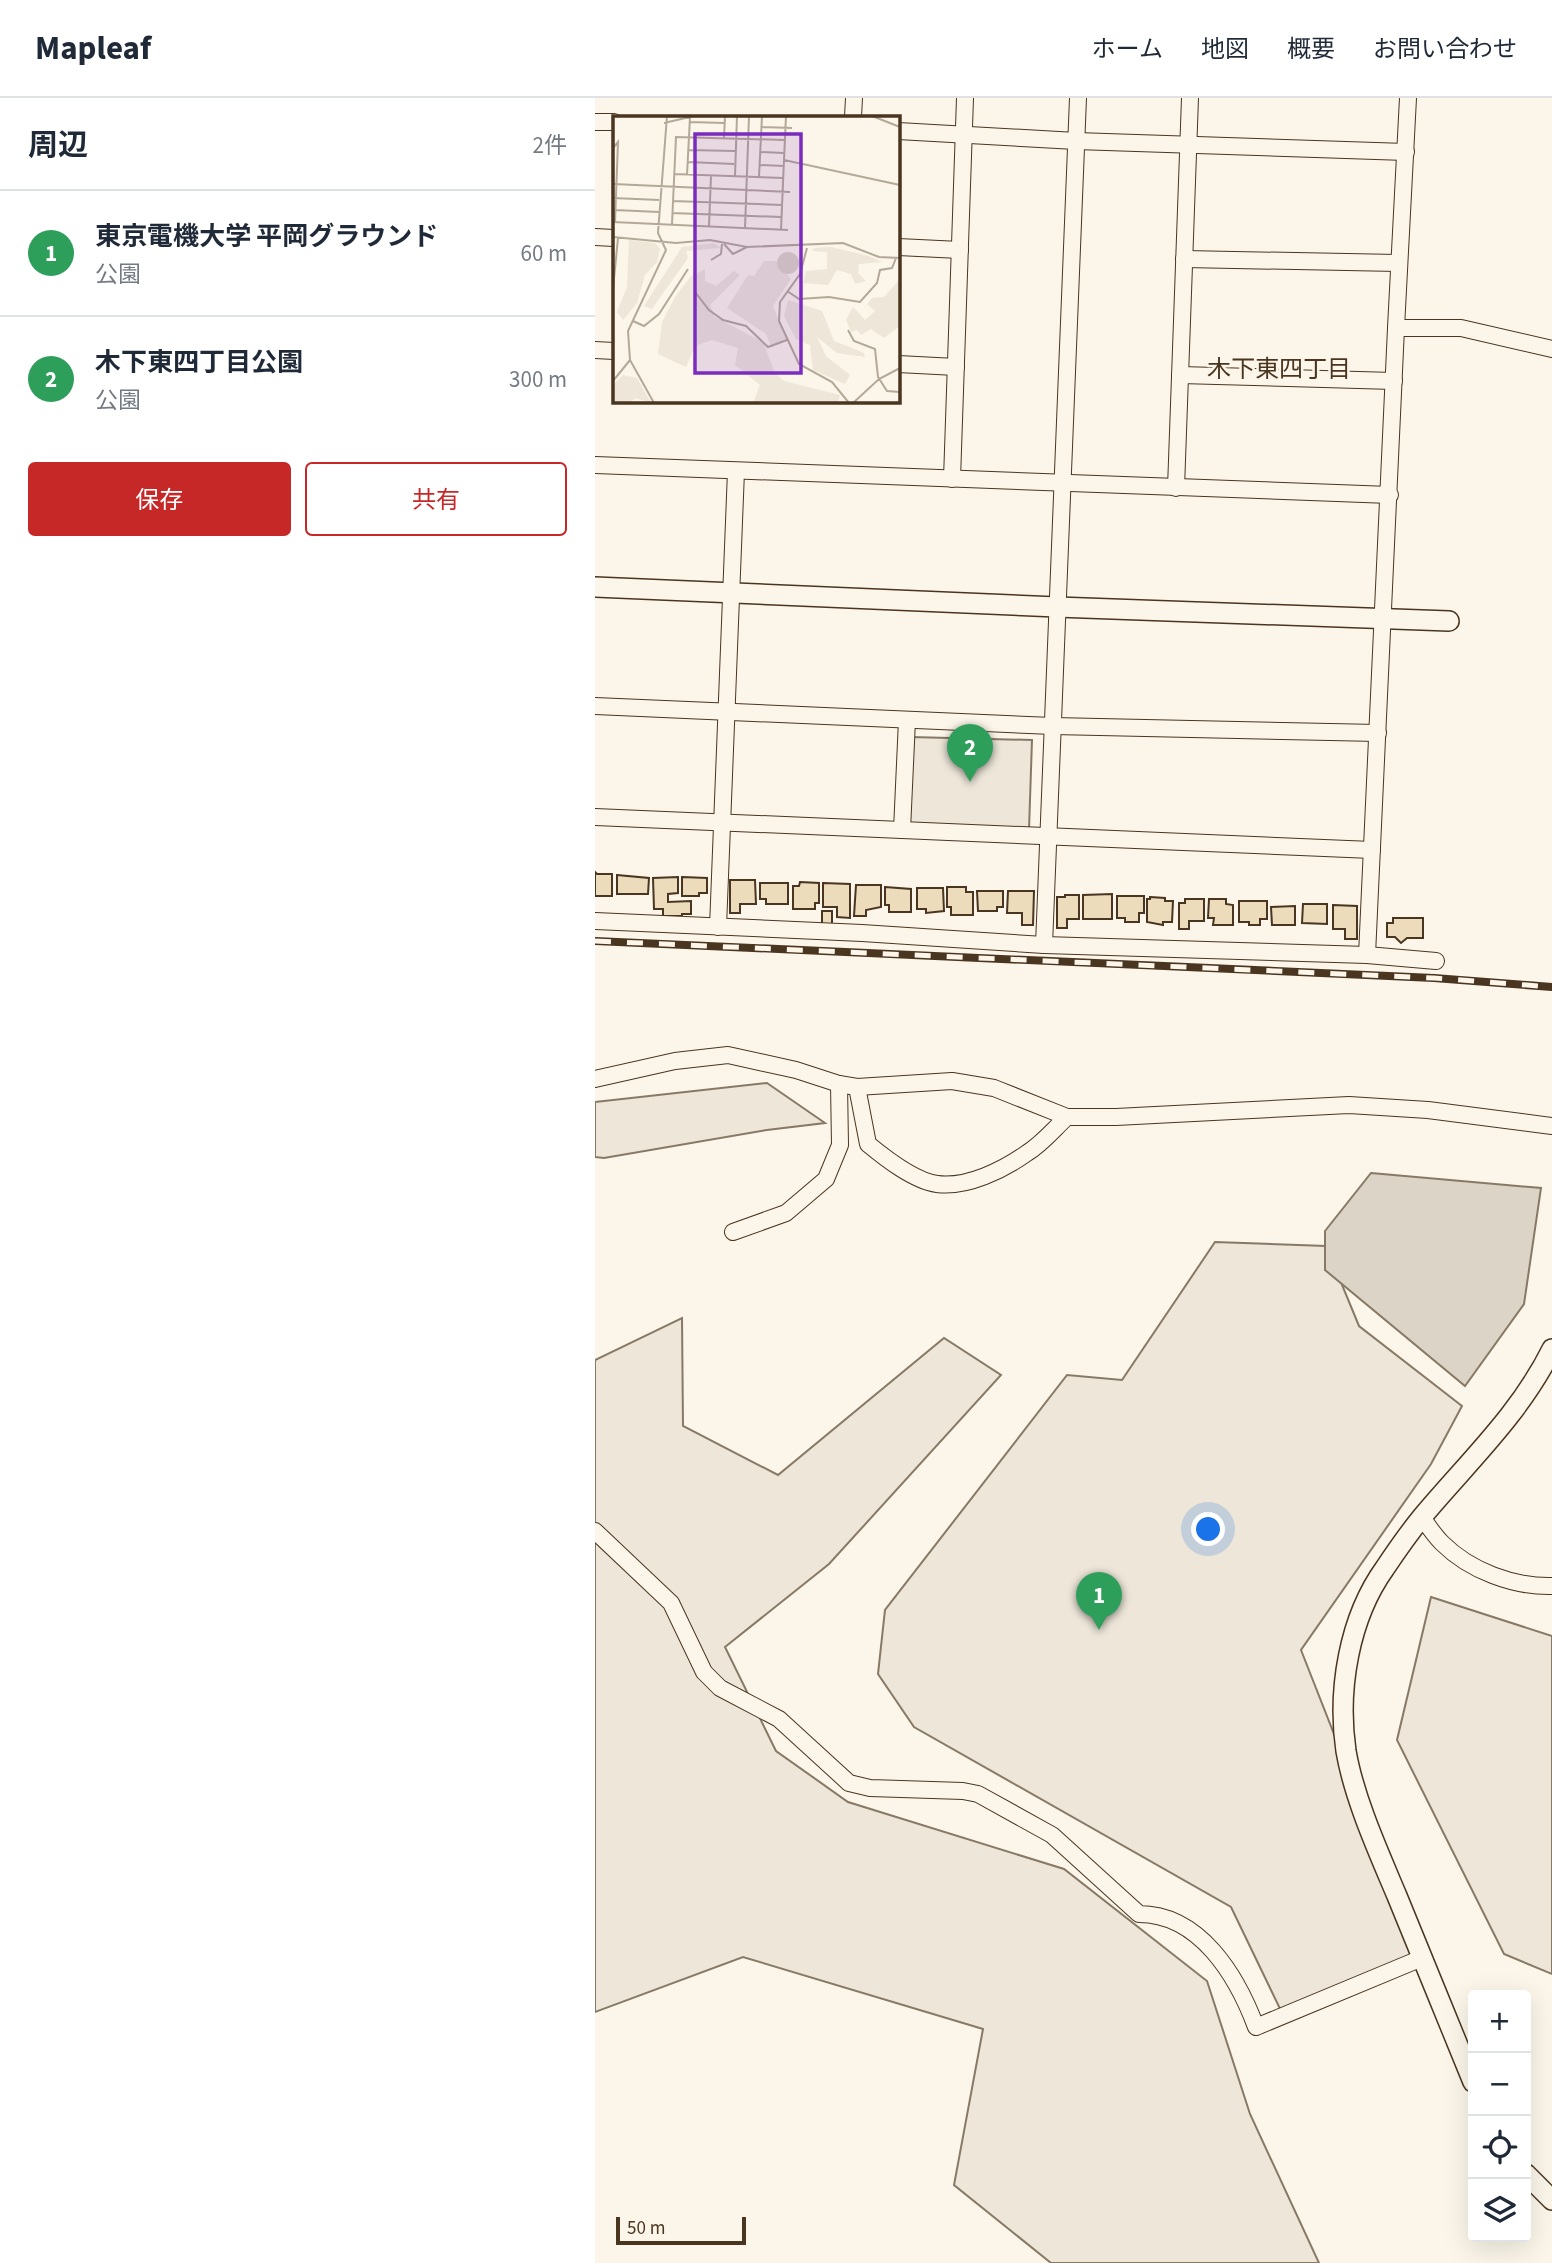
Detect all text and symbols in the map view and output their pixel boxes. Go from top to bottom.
text: Mapleaf [35,25,151,72]
text: ホーム [1092,32,1163,67]
text: 地図 [1201,32,1249,67]
text: 概要 [1287,32,1335,67]
text: お問い合わせ [1373,32,1517,67]
inset map [613,116,899,402]
text: 周辺 [28,124,88,167]
text: 2件 [533,129,567,162]
text: 東京電機大学 平岡グラウンド [95,218,438,255]
text: 1 [45,237,57,270]
text: 60 m [520,237,567,270]
text: 公園 [95,258,141,291]
text: 木下東四丁目公園 [95,344,303,381]
district label: 木下東四丁目 [1207,352,1351,387]
text: 2 [45,363,57,396]
text: 300 m [509,363,567,396]
text: 公園 [95,384,141,417]
button: 保存 [28,462,291,536]
button: 共有 [305,462,567,536]
pin: 2 [947,724,993,782]
your location [1191,1512,1225,1546]
pin: 1 [1076,1572,1122,1630]
map controls [1468,1990,1531,2242]
button: + [1468,1990,1531,2053]
button: − [1468,2053,1531,2116]
button: locate [1468,2116,1531,2179]
button: layers [1468,2179,1531,2242]
scale bar [616,2214,745,2246]
text: 50 m [627,2215,665,2242]

